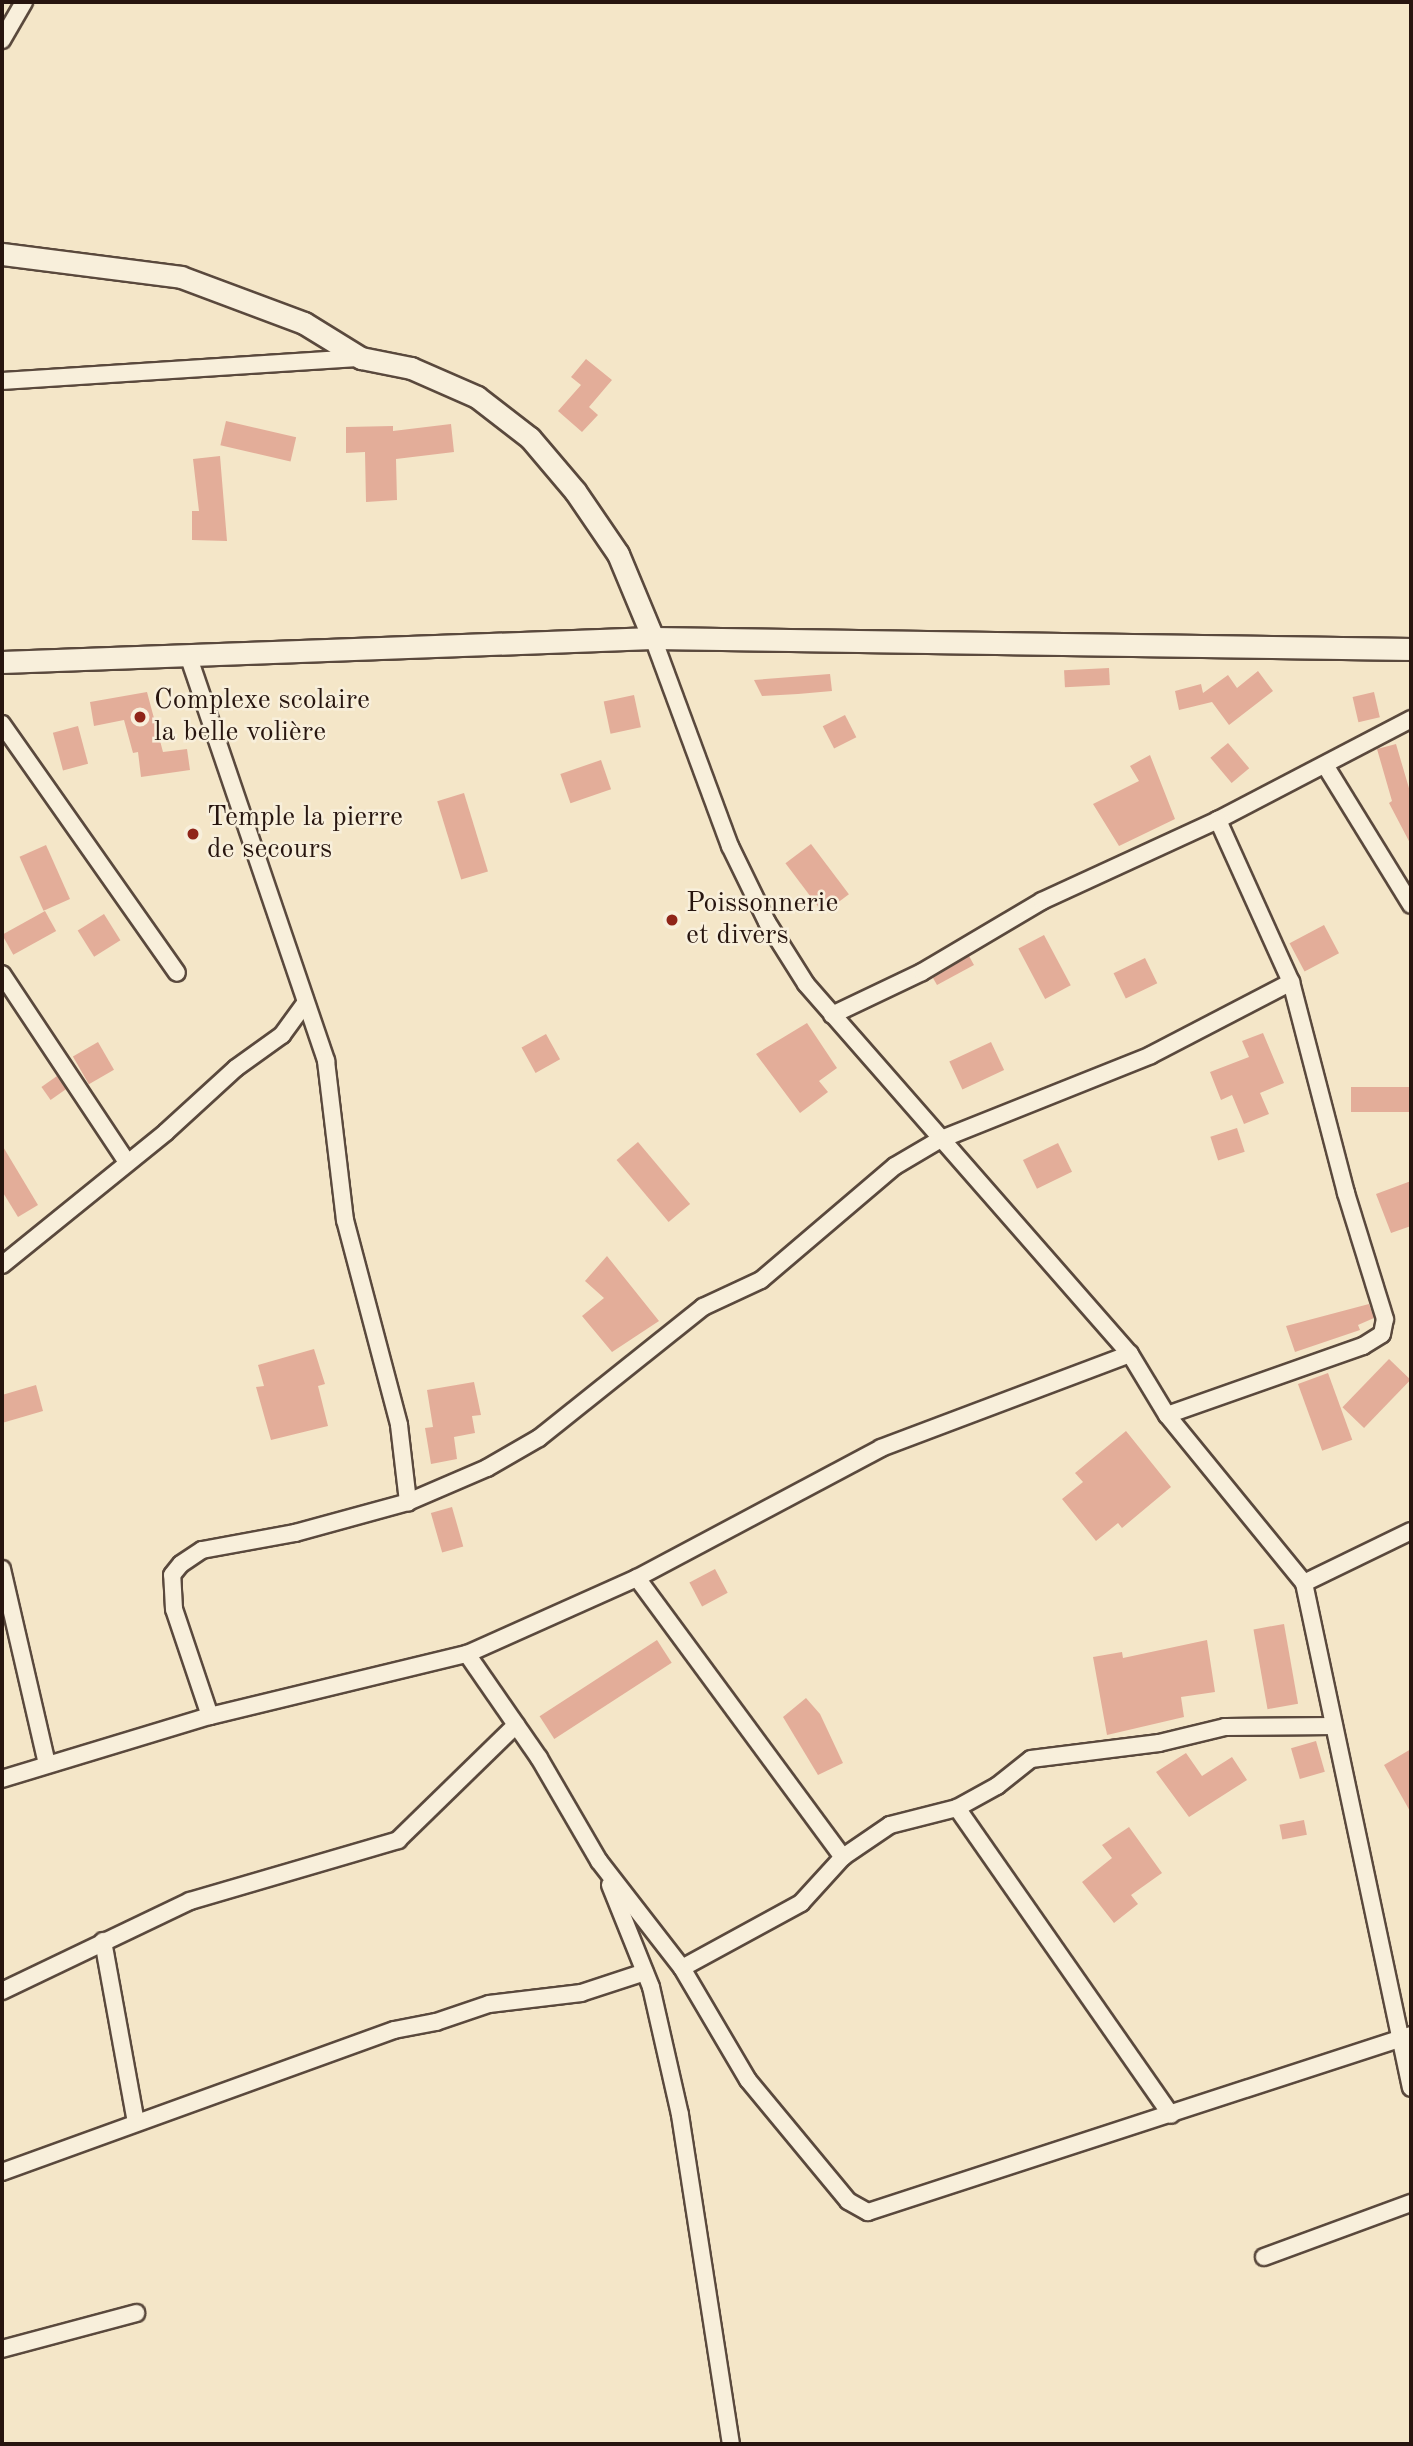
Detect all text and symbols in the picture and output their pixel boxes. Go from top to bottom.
place label: Complexe scolaire la belle volière [154,684,370,750]
marker: Complexe scolaire la belle volière [132,709,148,725]
place label: Temple la pierre de secours [207,801,403,867]
marker: Temple la pierre de secours [185,826,201,842]
place label: Poissonnerie et divers [686,887,838,953]
marker: Poissonnerie et divers [664,912,680,928]

